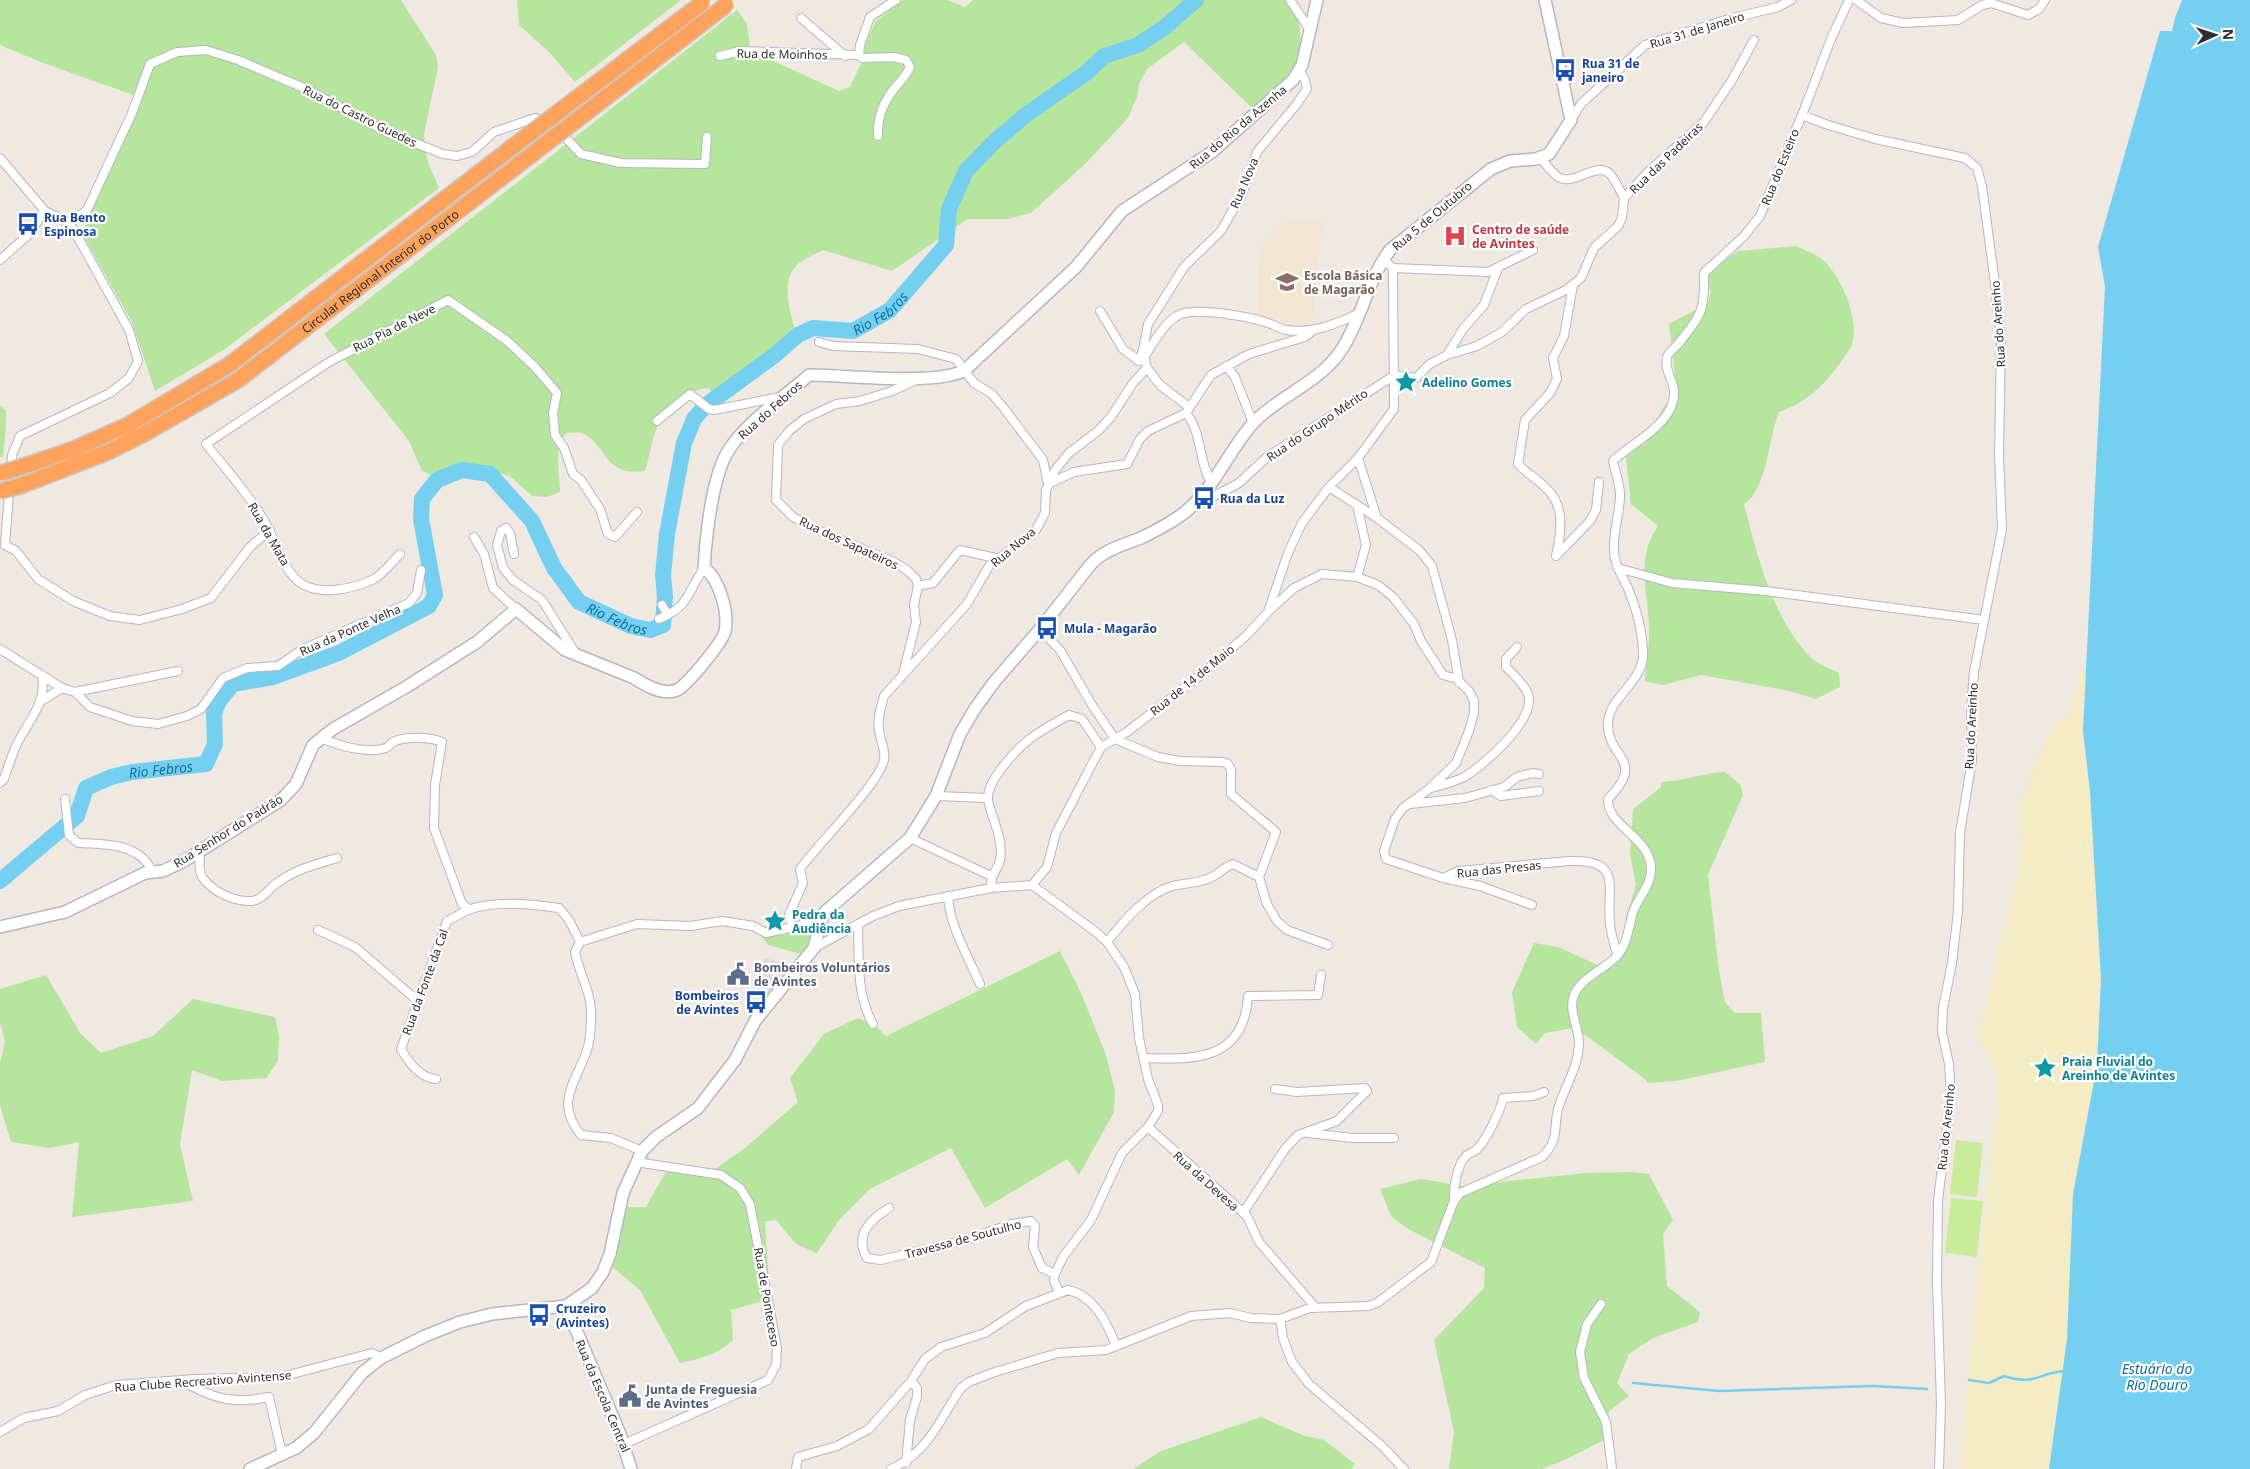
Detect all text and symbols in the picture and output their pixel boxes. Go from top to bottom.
street label: Rua 31 de Janeiro [1648,8,1746,52]
north arrow [2190,10,2240,60]
text: N [2219,28,2238,40]
street label: Rua de Moinhos [736,45,828,63]
place label: Rua 31 de janeiro [1581,55,1640,86]
bus stop icon: Rua 31 de janeiro [1552,57,1578,83]
street label: Rua do Castro Guedes [300,81,420,151]
street label: Rua do Rio da Azenha [1186,81,1290,173]
street label: Rua das Padeiras [1626,118,1707,198]
street label: Rua do Esteiro [1757,126,1803,208]
street label: Rua Nova [1226,155,1262,211]
street label: Rua 5 de Outubro [1388,177,1476,255]
street label: Circular Regional Interior do Porto [298,205,462,337]
place label: Rua Bento Espinosa [44,209,106,240]
bus stop icon: Rua Bento Espinosa [15,211,41,237]
place label: Centro de saúde de Avintes [1472,221,1569,252]
hospital icon: Centro de saúde de Avintes [1442,223,1468,249]
place label: Escola Básica de Magarão [1304,267,1382,298]
school or university icon: Escola Básica de Magarão [1274,269,1300,295]
street label: Rua do Areinho [1986,280,2010,368]
water label: Rio Febros [849,287,912,339]
street label: Rua Pia de Neve [350,300,438,356]
place icon: Adelino Gomes [1393,369,1419,395]
place label: Adelino Gomes [1422,374,1512,391]
street label: Rua do Febros [734,377,806,443]
street label: Rua do Grupo Mérito [1263,385,1371,465]
bus stop icon: Rua da Luz [1191,485,1217,511]
place label: Rua da Luz [1220,490,1284,507]
street label: Rua da Mata [244,499,294,569]
street label: Rua dos Sapateiros [797,513,902,574]
street label: Rua Nova [987,523,1039,571]
water label: Rio Febros [584,597,649,639]
street label: Rua da Ponte Velha [297,600,403,660]
bus stop icon: Mula - Magarão [1034,615,1060,641]
place label: Mula - Magarão [1064,620,1157,637]
street label: Rua de 14 de Maio [1146,641,1238,719]
street label: Rua do Areinho [1960,682,1982,770]
water label: Rio Febros [128,756,194,782]
street label: Rua Senhor do Padrão [170,790,286,872]
street label: Rua das Presas [1456,856,1542,882]
place label: Pedra da Audiência [792,906,851,937]
place icon: Pedra da Audiência [762,908,788,934]
street label: Rua da Fonte da Cal [398,927,452,1037]
place label: Bombeiros Voluntários de Avintes [754,959,890,990]
public building icon: Bombeiros Voluntários de Avintes [725,961,751,987]
place label: Bombeiros de Avintes [675,987,739,1018]
bus stop icon: Bombeiros de Avintes [743,989,769,1015]
place label: Praia Fluvial do Areinho de Avintes [2062,1053,2175,1084]
place icon: Praia Fluvial do Areinho de Avintes [2032,1055,2058,1081]
street label: Rua do Areinho [1933,1083,1959,1171]
street label: Rua da Devesa [1170,1147,1242,1215]
street label: Travessa de Soutulho [903,1215,1023,1263]
street label: Rua de Ponteceso [750,1246,784,1348]
place label: Cruzeiro (Avintes) [556,1300,609,1331]
bus stop icon: Cruzeiro (Avintes) [526,1302,552,1328]
street label: Rua da Escola Central [572,1337,634,1455]
water label: Estuário do Rio Douro [2122,1359,2192,1394]
street label: Rua Clube Recreativo Avintense [114,1366,292,1396]
place label: Junta de Freguesia de Avintes [645,1381,757,1412]
public building icon: Junta de Freguesia de Avintes [617,1383,643,1409]

